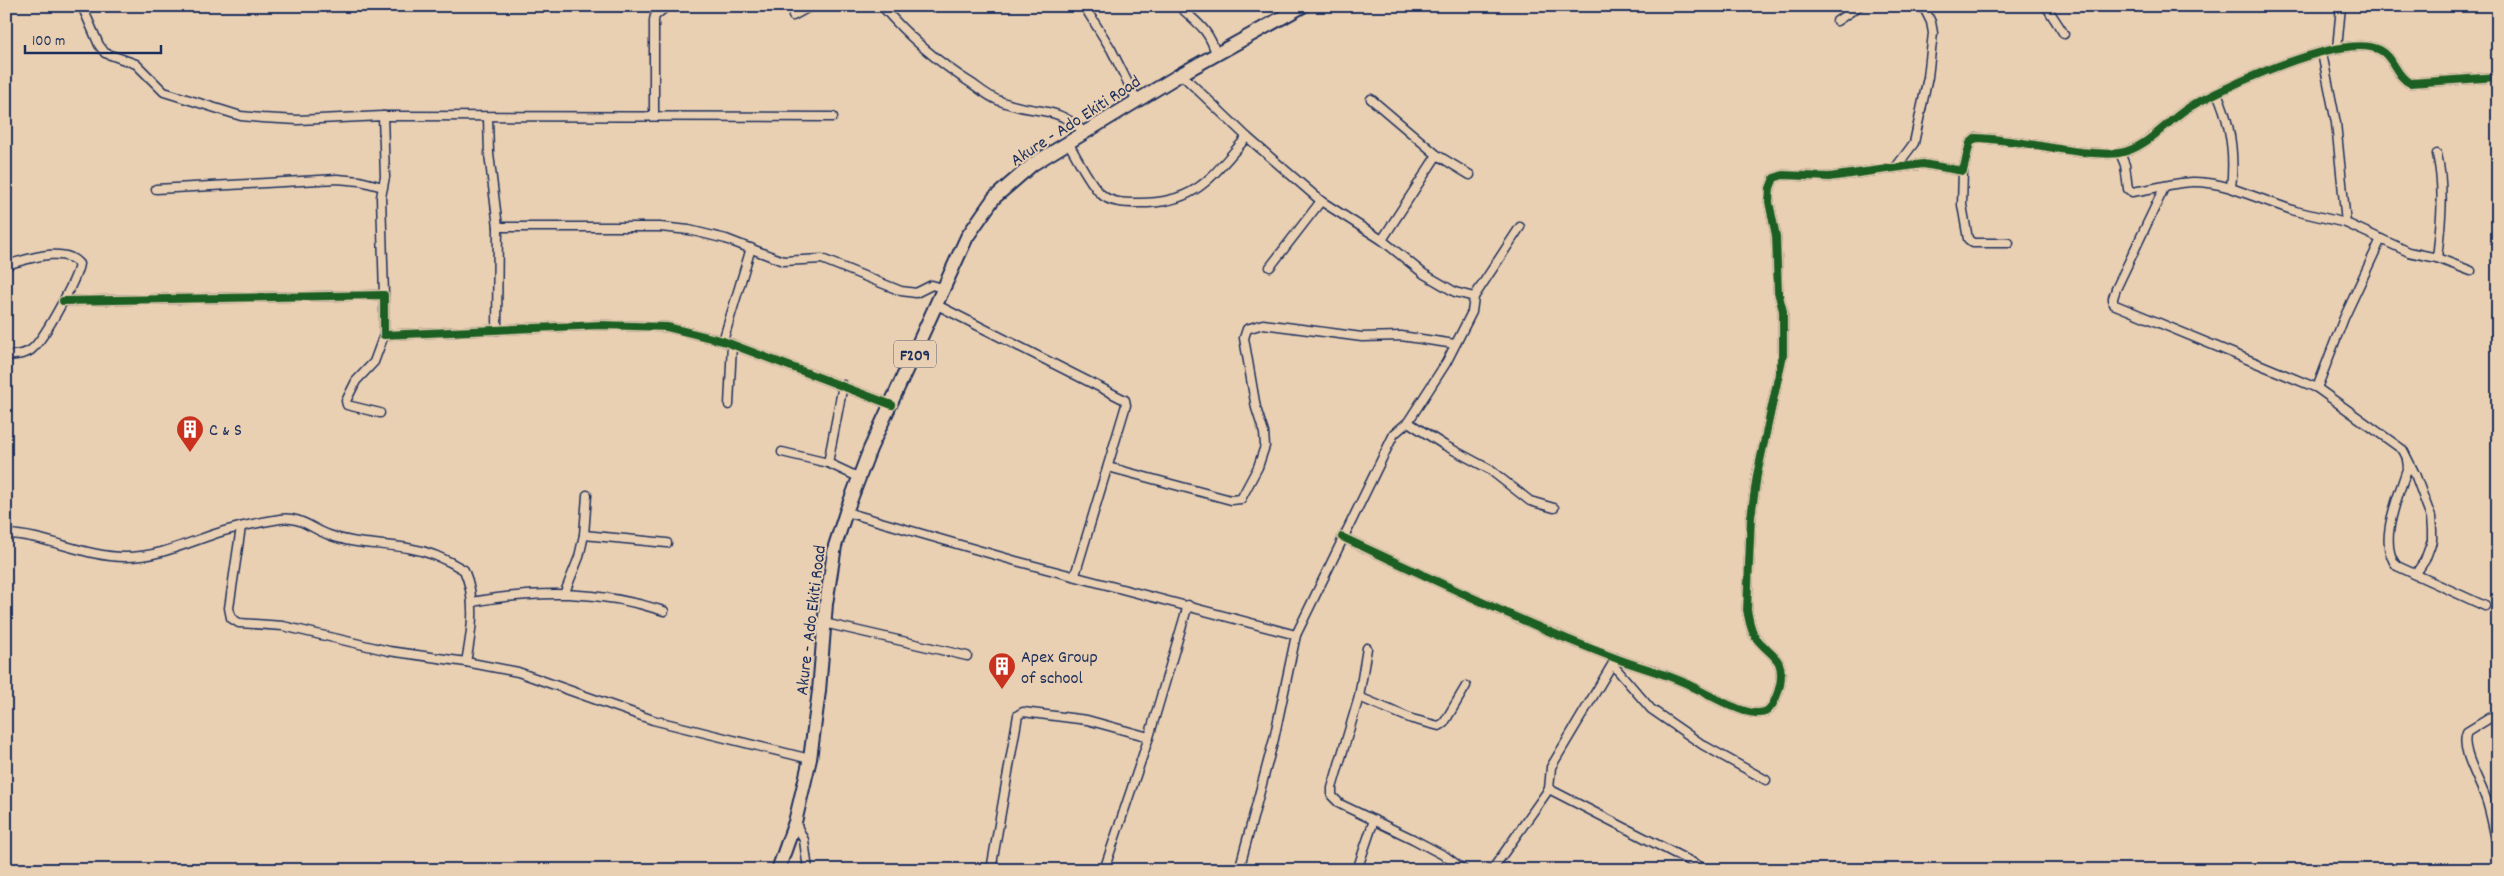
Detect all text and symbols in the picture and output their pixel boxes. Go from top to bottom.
scale bar [25,22,161,54]
text: 100 m [32,31,65,53]
street label: Akure - Ado Ekiti Road [1006,71,1146,174]
road number: F209 [894,340,936,368]
building icon: C & S [175,414,205,453]
place label: C & S [209,419,242,444]
street label: Akure - Ado Ekiti Road [791,544,834,697]
place label: Apex Group of school [1021,646,1098,692]
building icon: Apex Group of school [987,651,1017,690]

